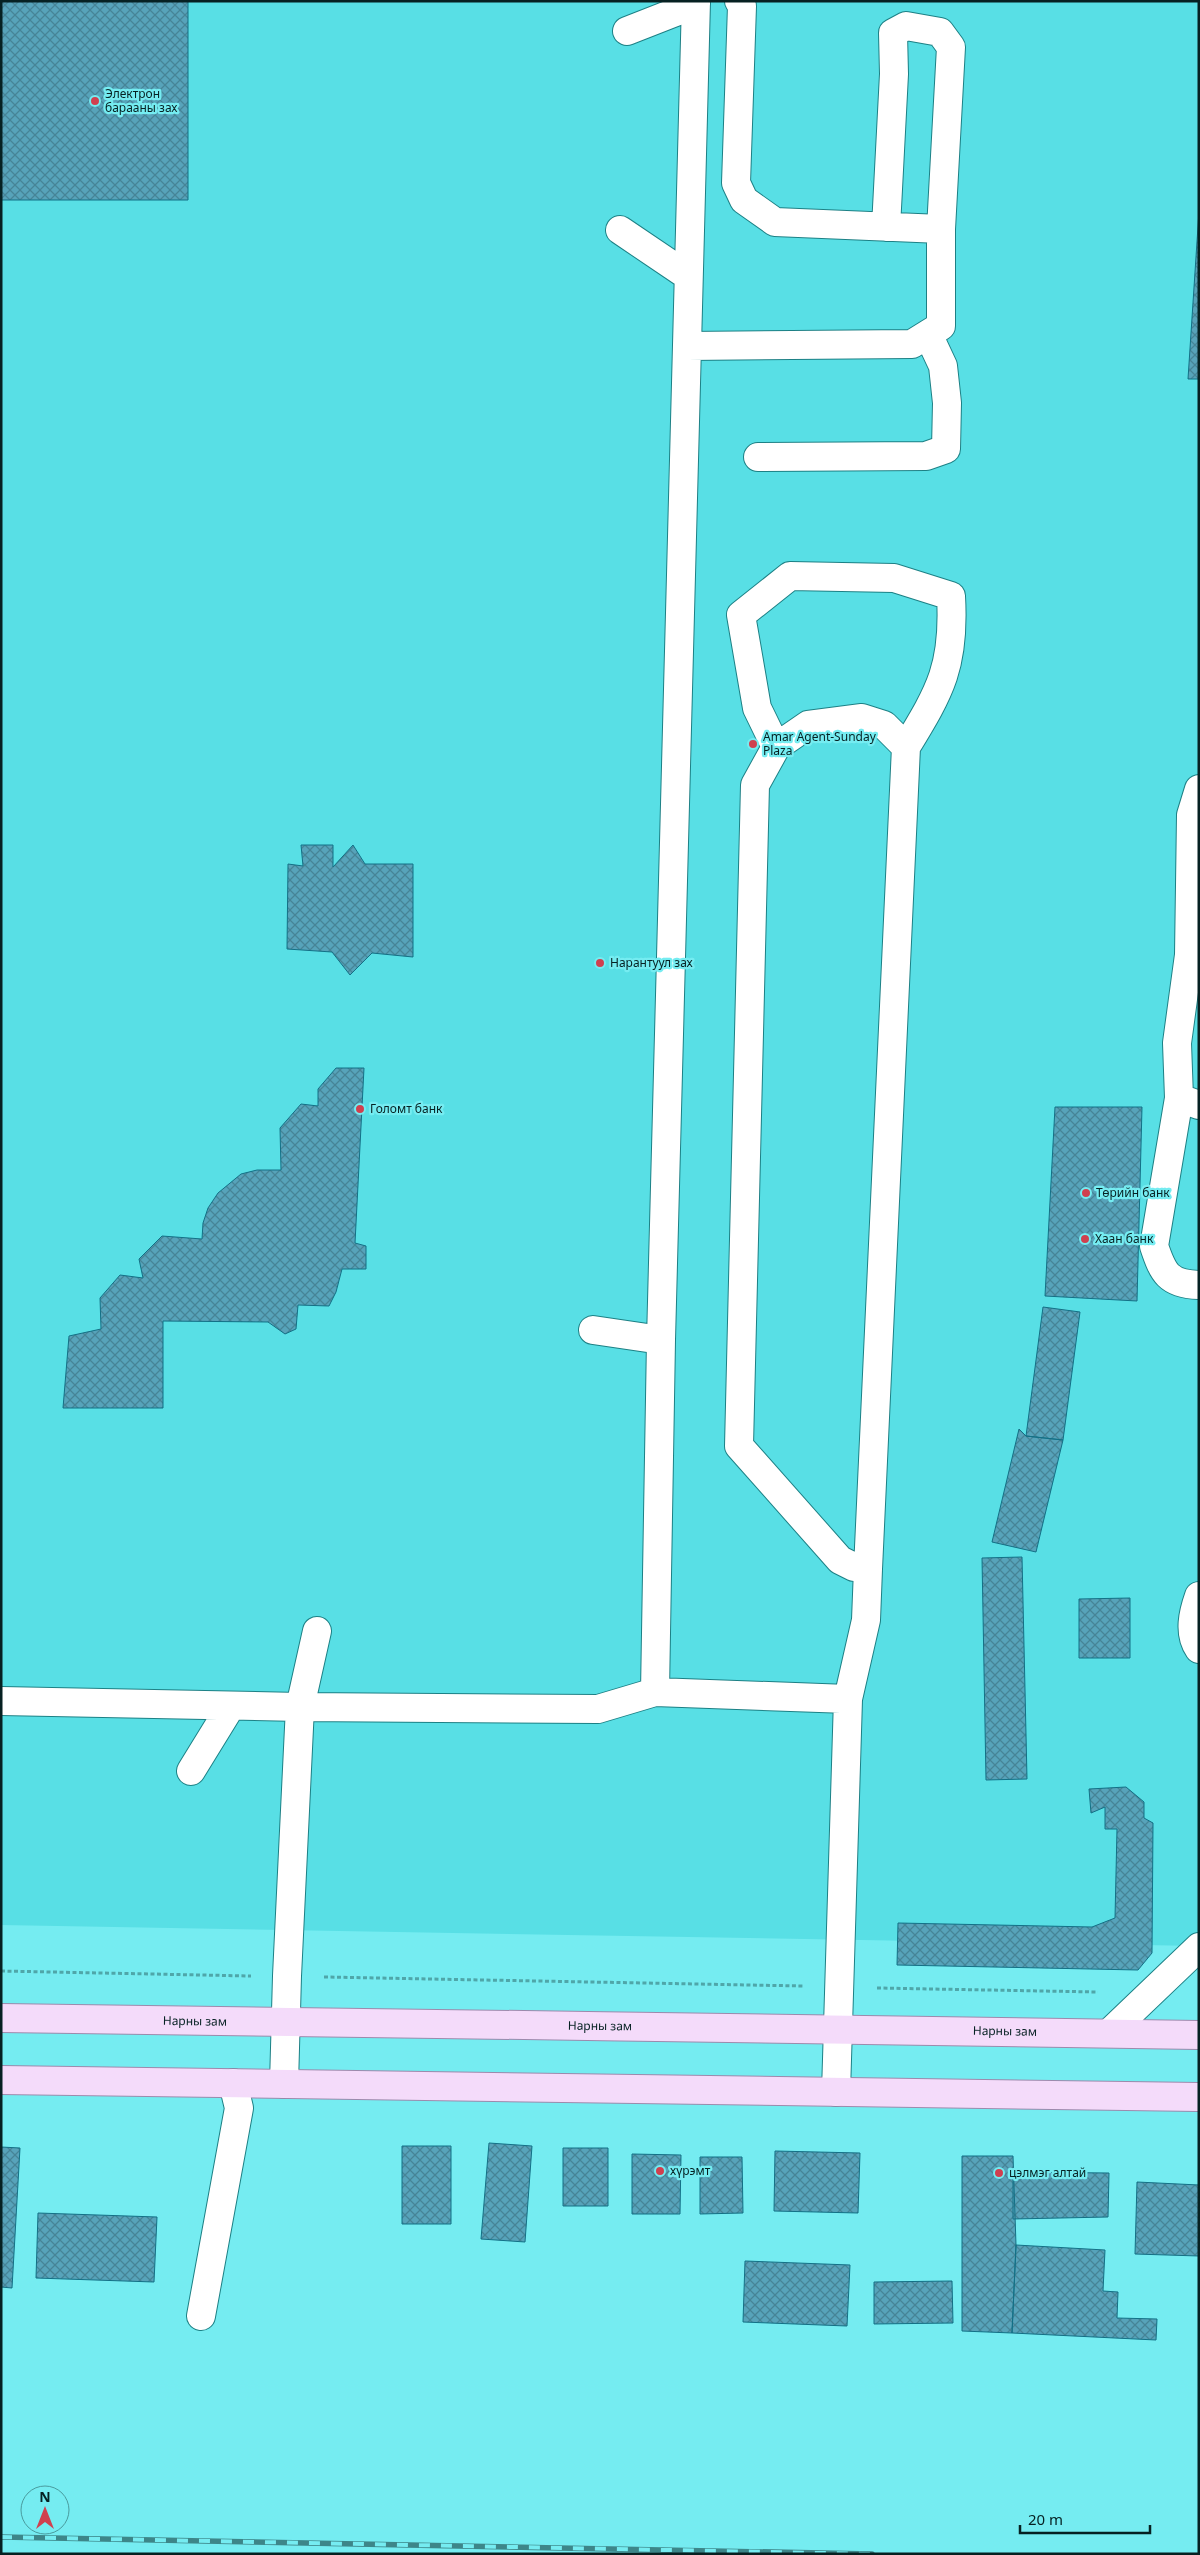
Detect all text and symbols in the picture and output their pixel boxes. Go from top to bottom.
place label: Электрон барааны зах [105,85,178,116]
marker: Электрон барааны зах [89,95,101,107]
place label: Amar Agent-Sunday Plaza [763,728,877,759]
marker: Amar Agent-Sunday Plaza [747,738,759,750]
place label: Нарантуул зах [610,954,694,971]
marker: Нарантуул зах [594,957,606,969]
place label: Голомт банк [370,1100,443,1117]
marker: Голомт банк [354,1103,366,1115]
place label: Төрийн банк [1096,1184,1170,1201]
marker: Төрийн банк [1080,1187,1092,1199]
place label: Хаан банк [1095,1230,1154,1247]
marker: Хаан банк [1079,1233,1091,1245]
street label: Нарны зам [163,2012,227,2030]
street label: Нарны зам [568,2017,632,2034]
street label: Нарны зам [973,2022,1037,2040]
place label: хүрэмт [670,2162,711,2179]
place label: цэлмэг алтай [1009,2164,1086,2181]
marker: хүрэмт [654,2165,666,2177]
marker: цэлмэг алтай [993,2167,1005,2179]
north arrow [20,2485,70,2535]
text: N [39,2487,51,2506]
scale bar [1020,2502,1150,2534]
text: 20 m [1028,2509,1063,2529]

